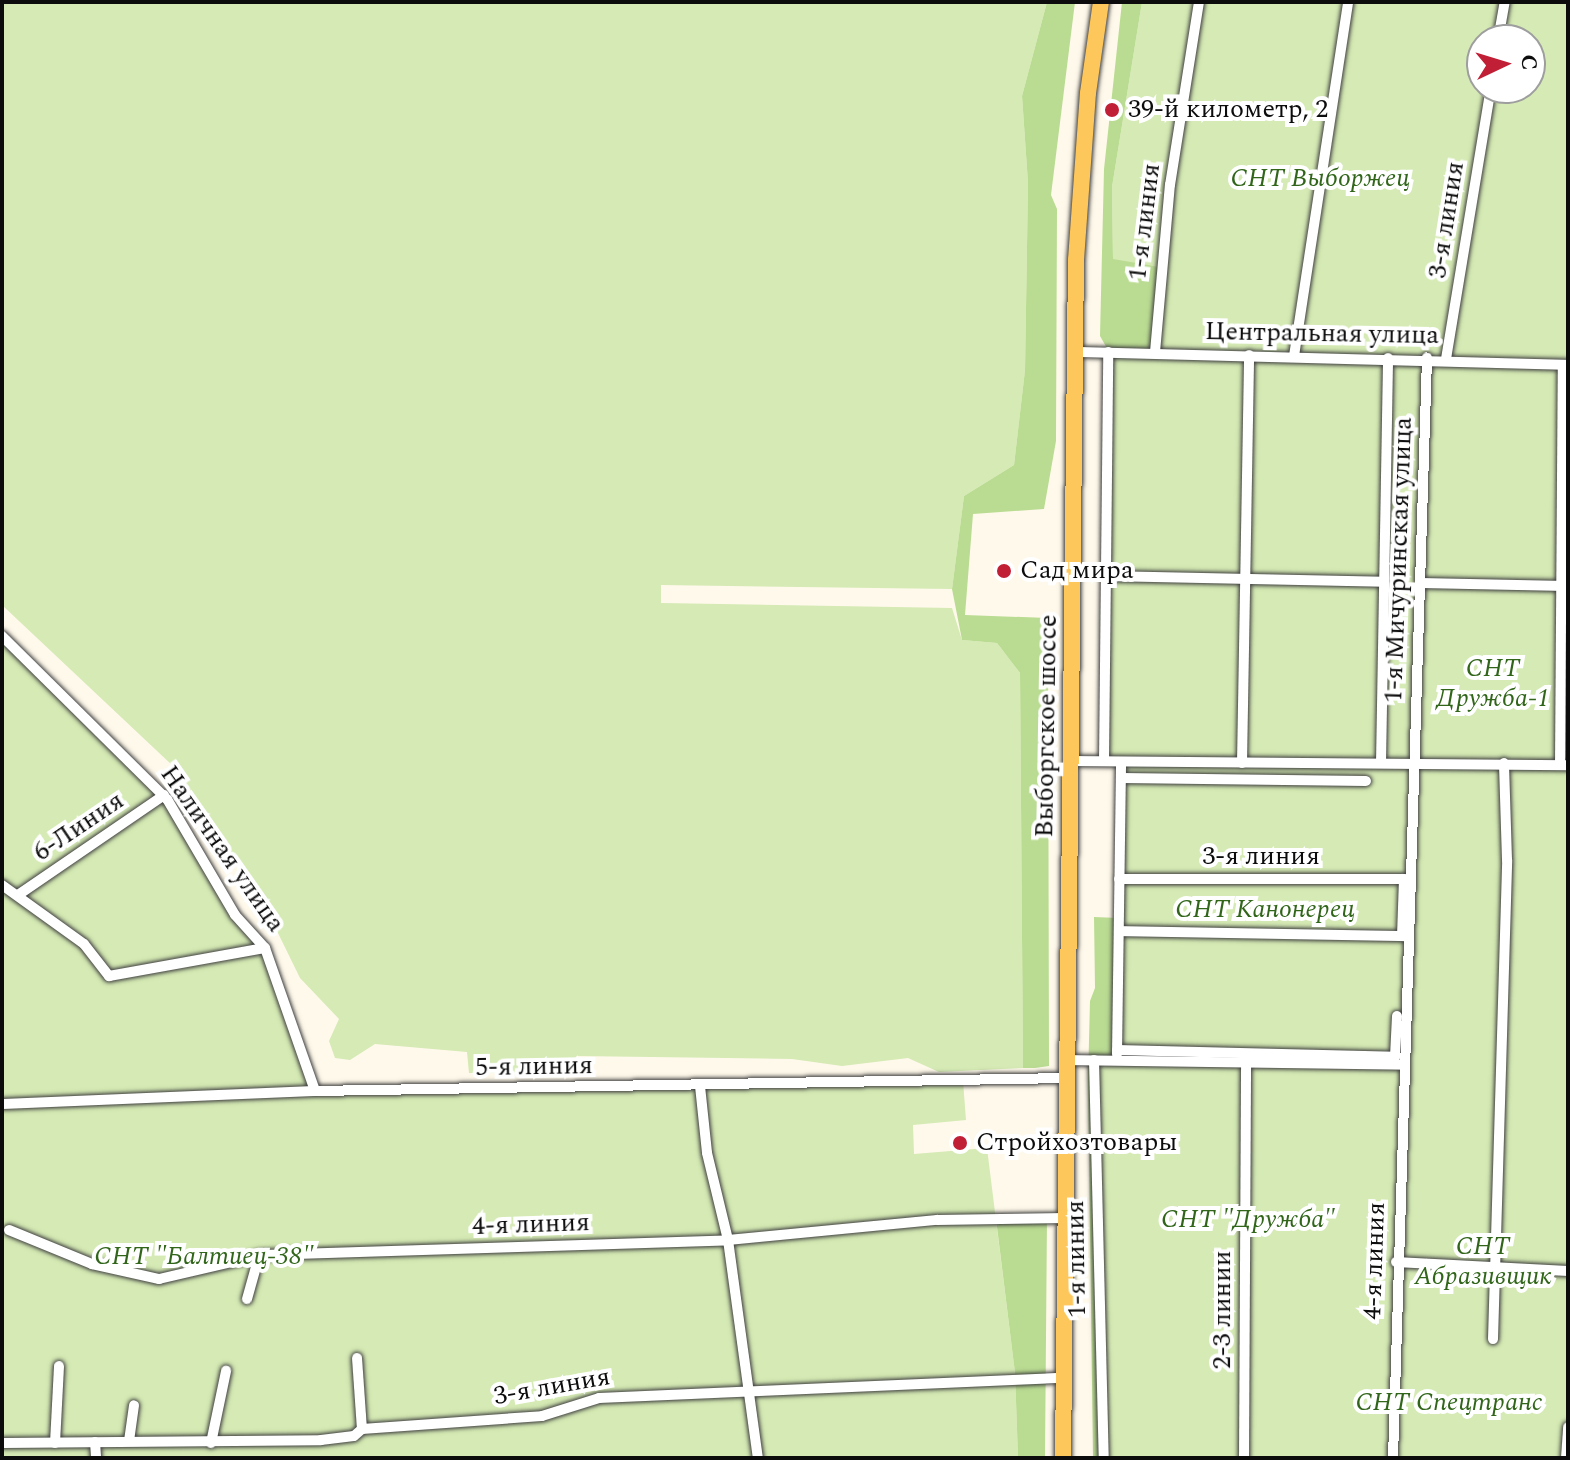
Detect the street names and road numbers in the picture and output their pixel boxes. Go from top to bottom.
street label: 3-я линия [1422,159,1472,281]
street label: 1-я линия [1122,162,1168,282]
street label: Центральная улица [1205,316,1439,352]
street label: 1-я Мичуринская улица [1378,417,1420,703]
street label: Выборгское шоссе [1029,614,1065,838]
street label: Наличная улица [153,760,291,938]
street label: 6-Линия [28,786,130,868]
street label: 3-я линия [1202,841,1320,873]
street label: 5-я линия [475,1050,593,1084]
street label: 1-я линия [1060,1200,1094,1318]
street label: 4-я линия [1357,1202,1393,1320]
street label: 4-я линия [472,1207,590,1243]
street label: 2-3 линии [1207,1251,1239,1369]
street label: 3-я линия [491,1361,613,1413]

